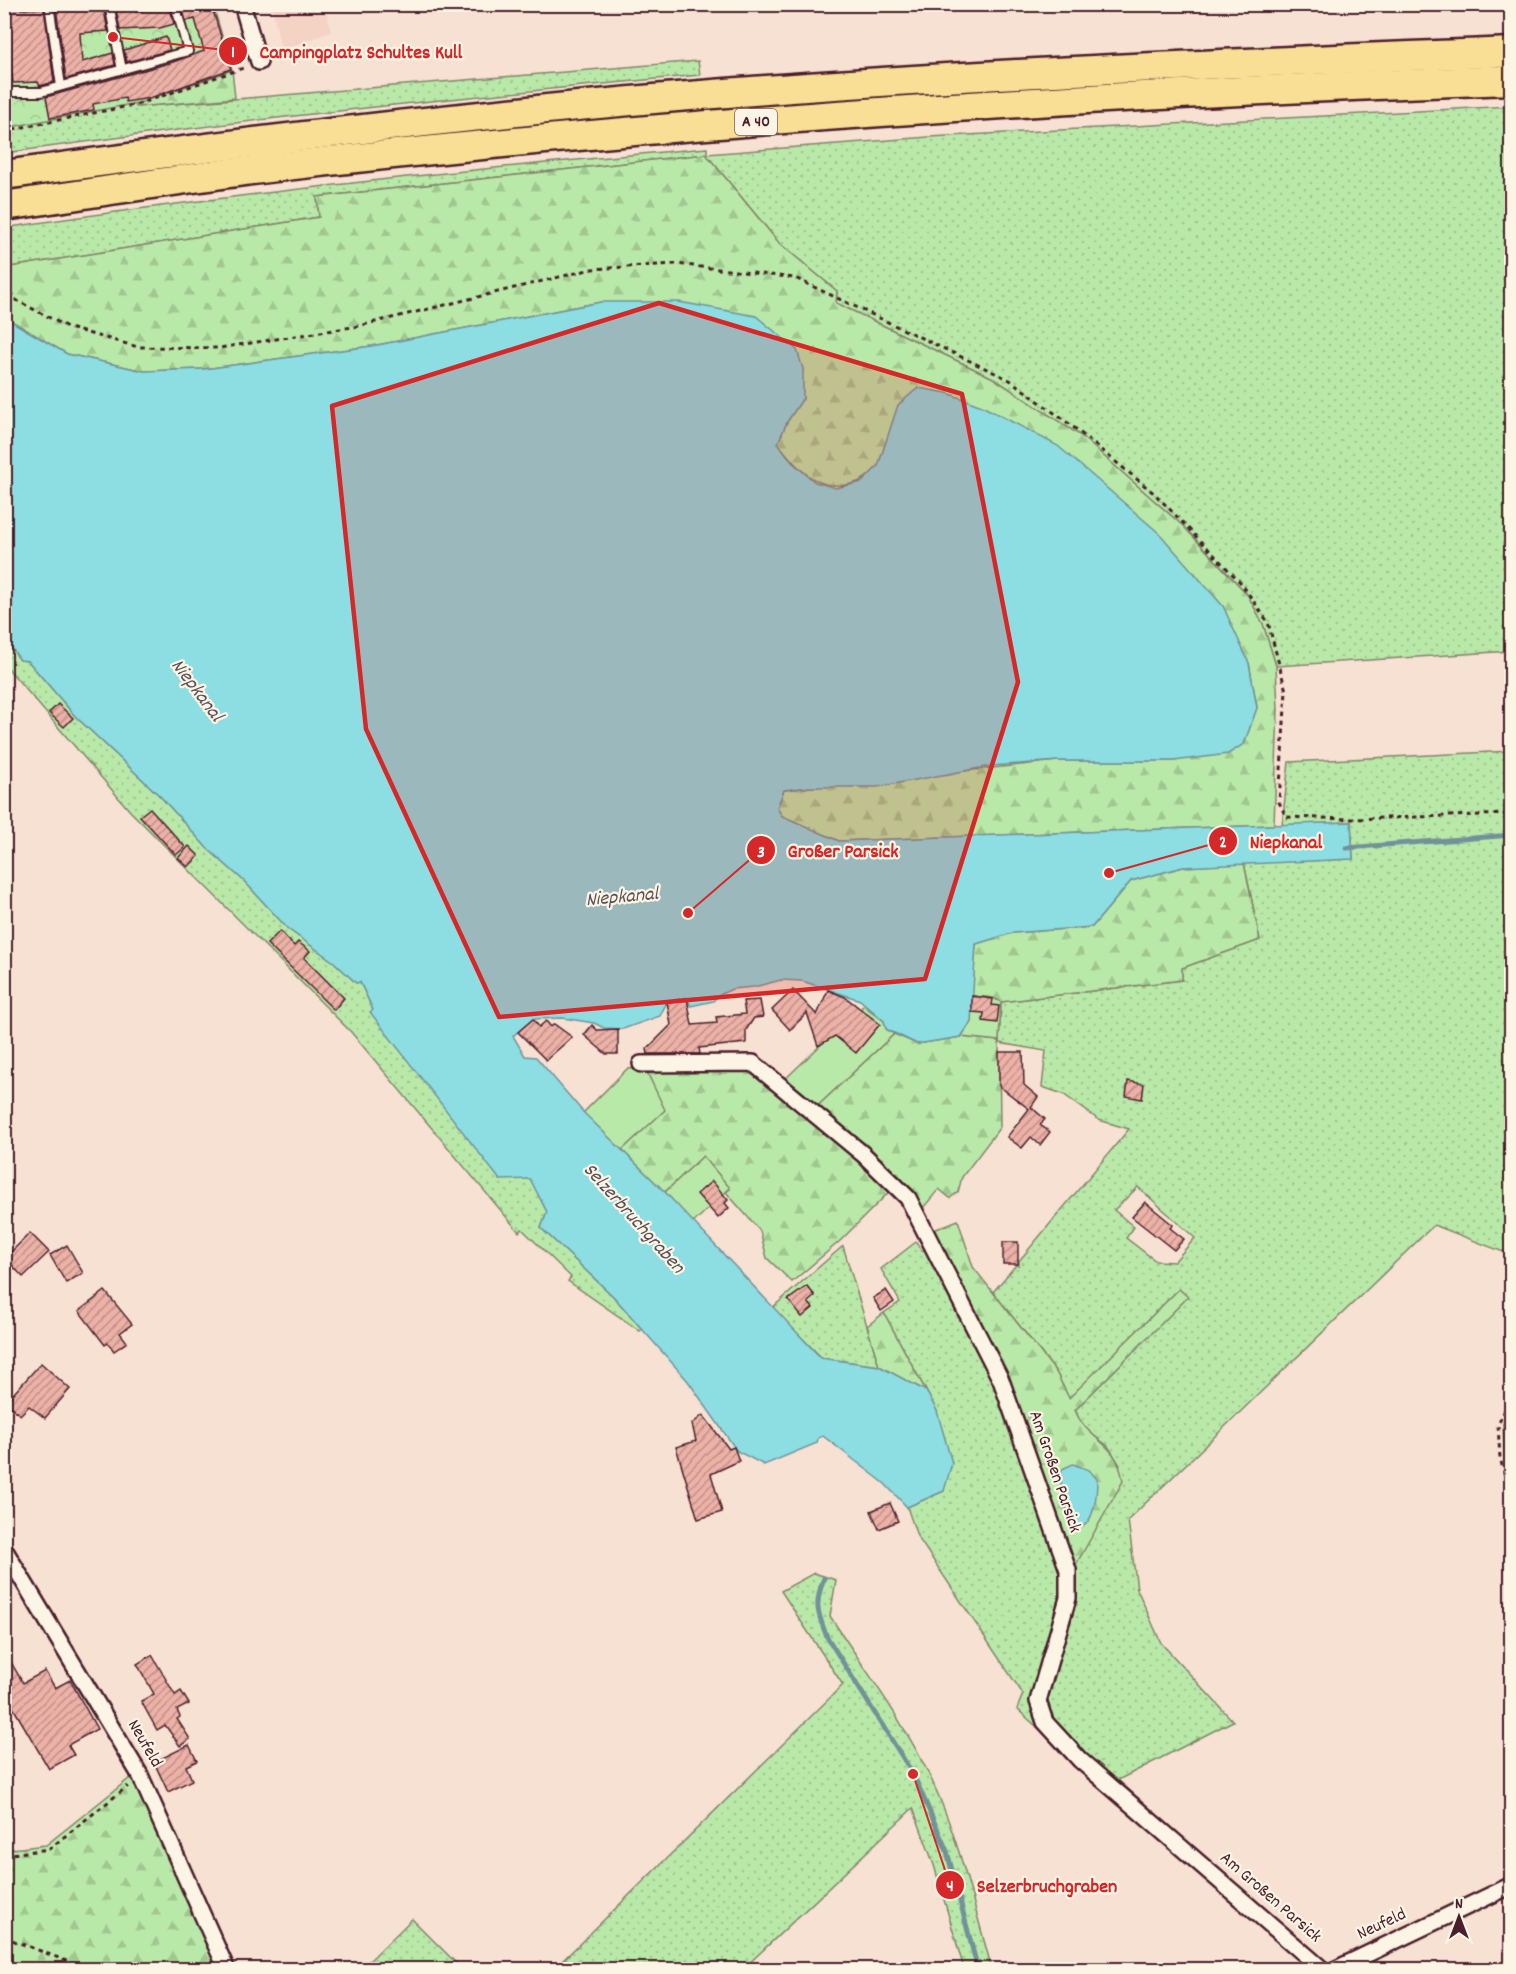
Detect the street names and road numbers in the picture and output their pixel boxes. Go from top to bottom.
road number: A 40 [735,109,777,135]
street label: Am Großen Parsick [1021,1408,1087,1536]
street label: Neufeld [120,1715,168,1773]
street label: Am Großen Parsick [1214,1847,1326,1949]
street label: Neufeld [1353,1903,1411,1947]

